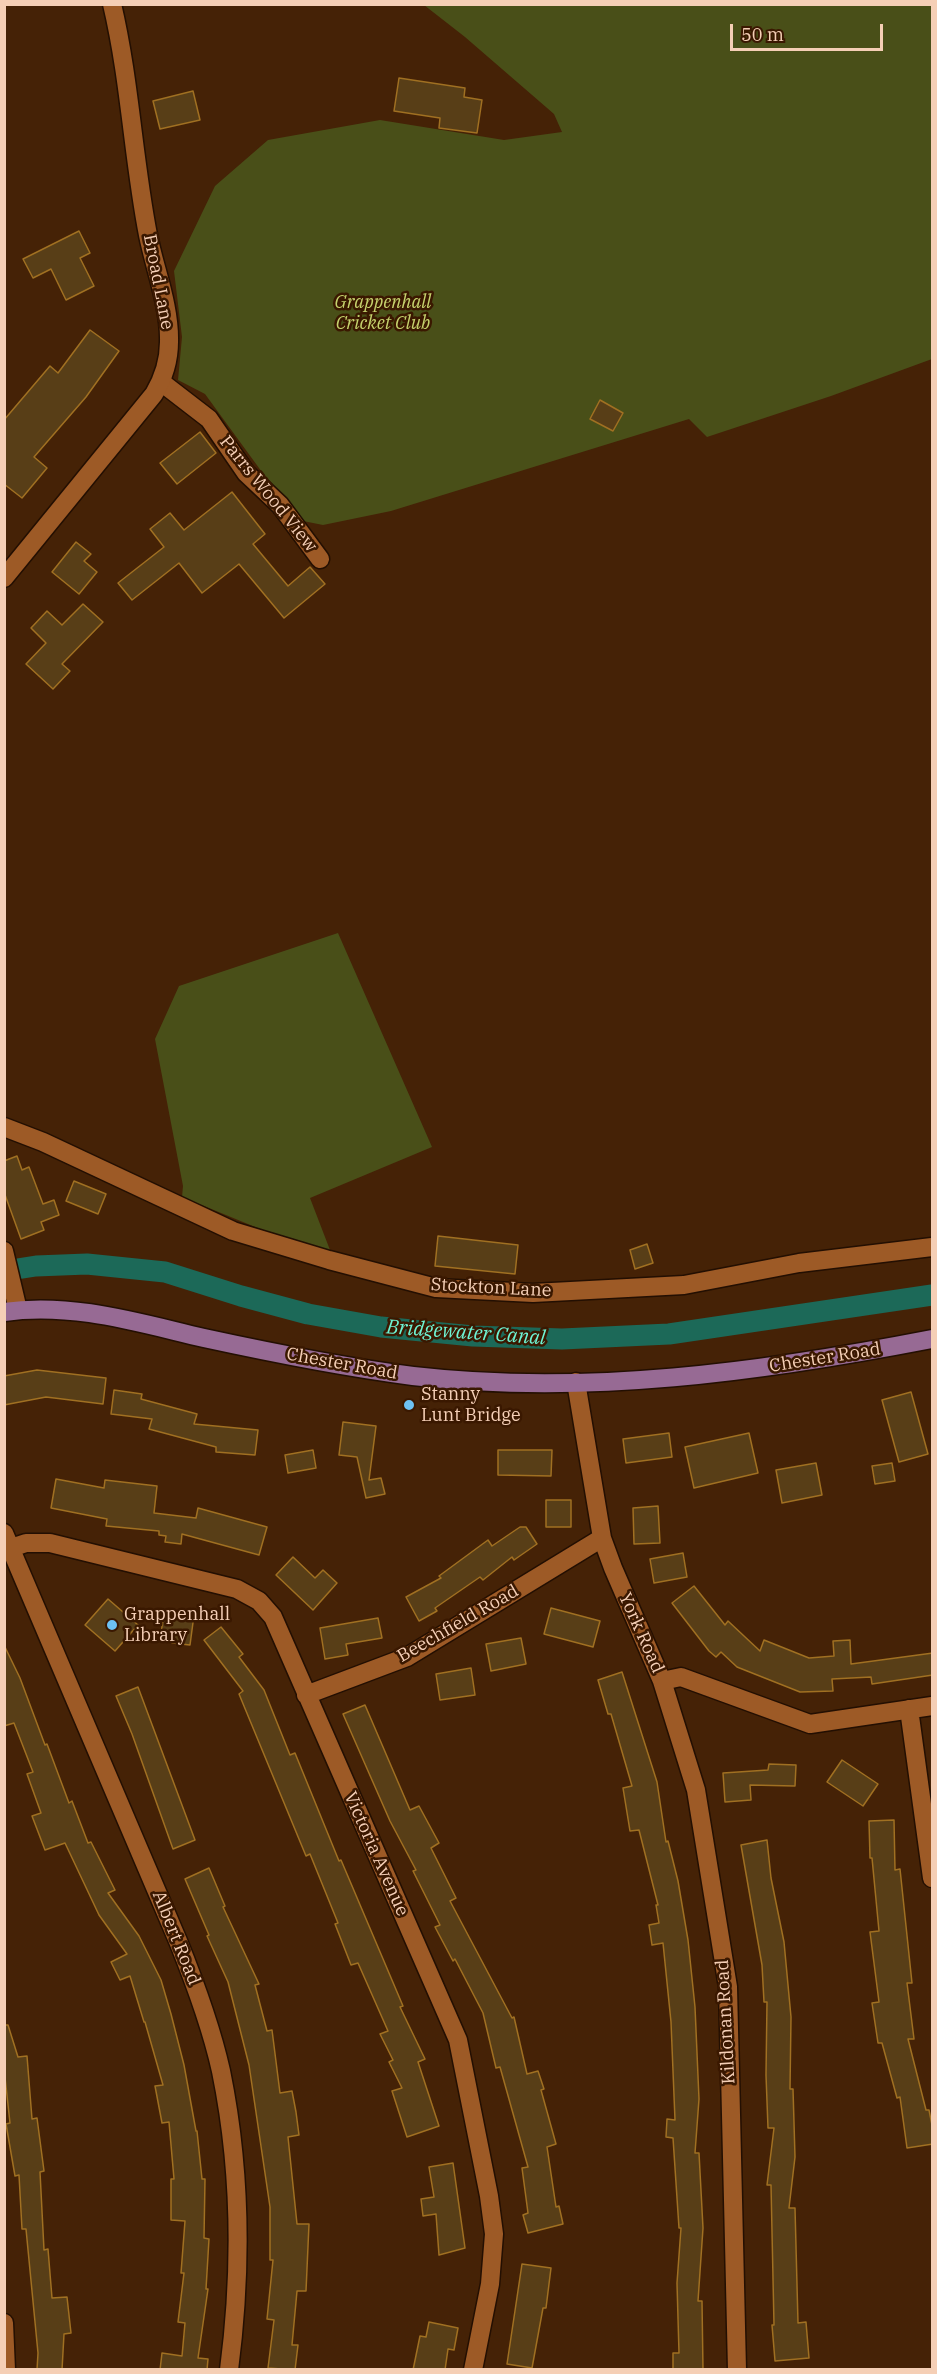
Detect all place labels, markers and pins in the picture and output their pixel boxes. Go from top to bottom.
place label: Stanny Lunt Bridge [421,1384,521,1426]
marker: Stanny Lunt Bridge [402,1398,416,1412]
place label: Grappenhall Library [124,1604,230,1646]
marker: Grappenhall Library [105,1618,119,1632]

